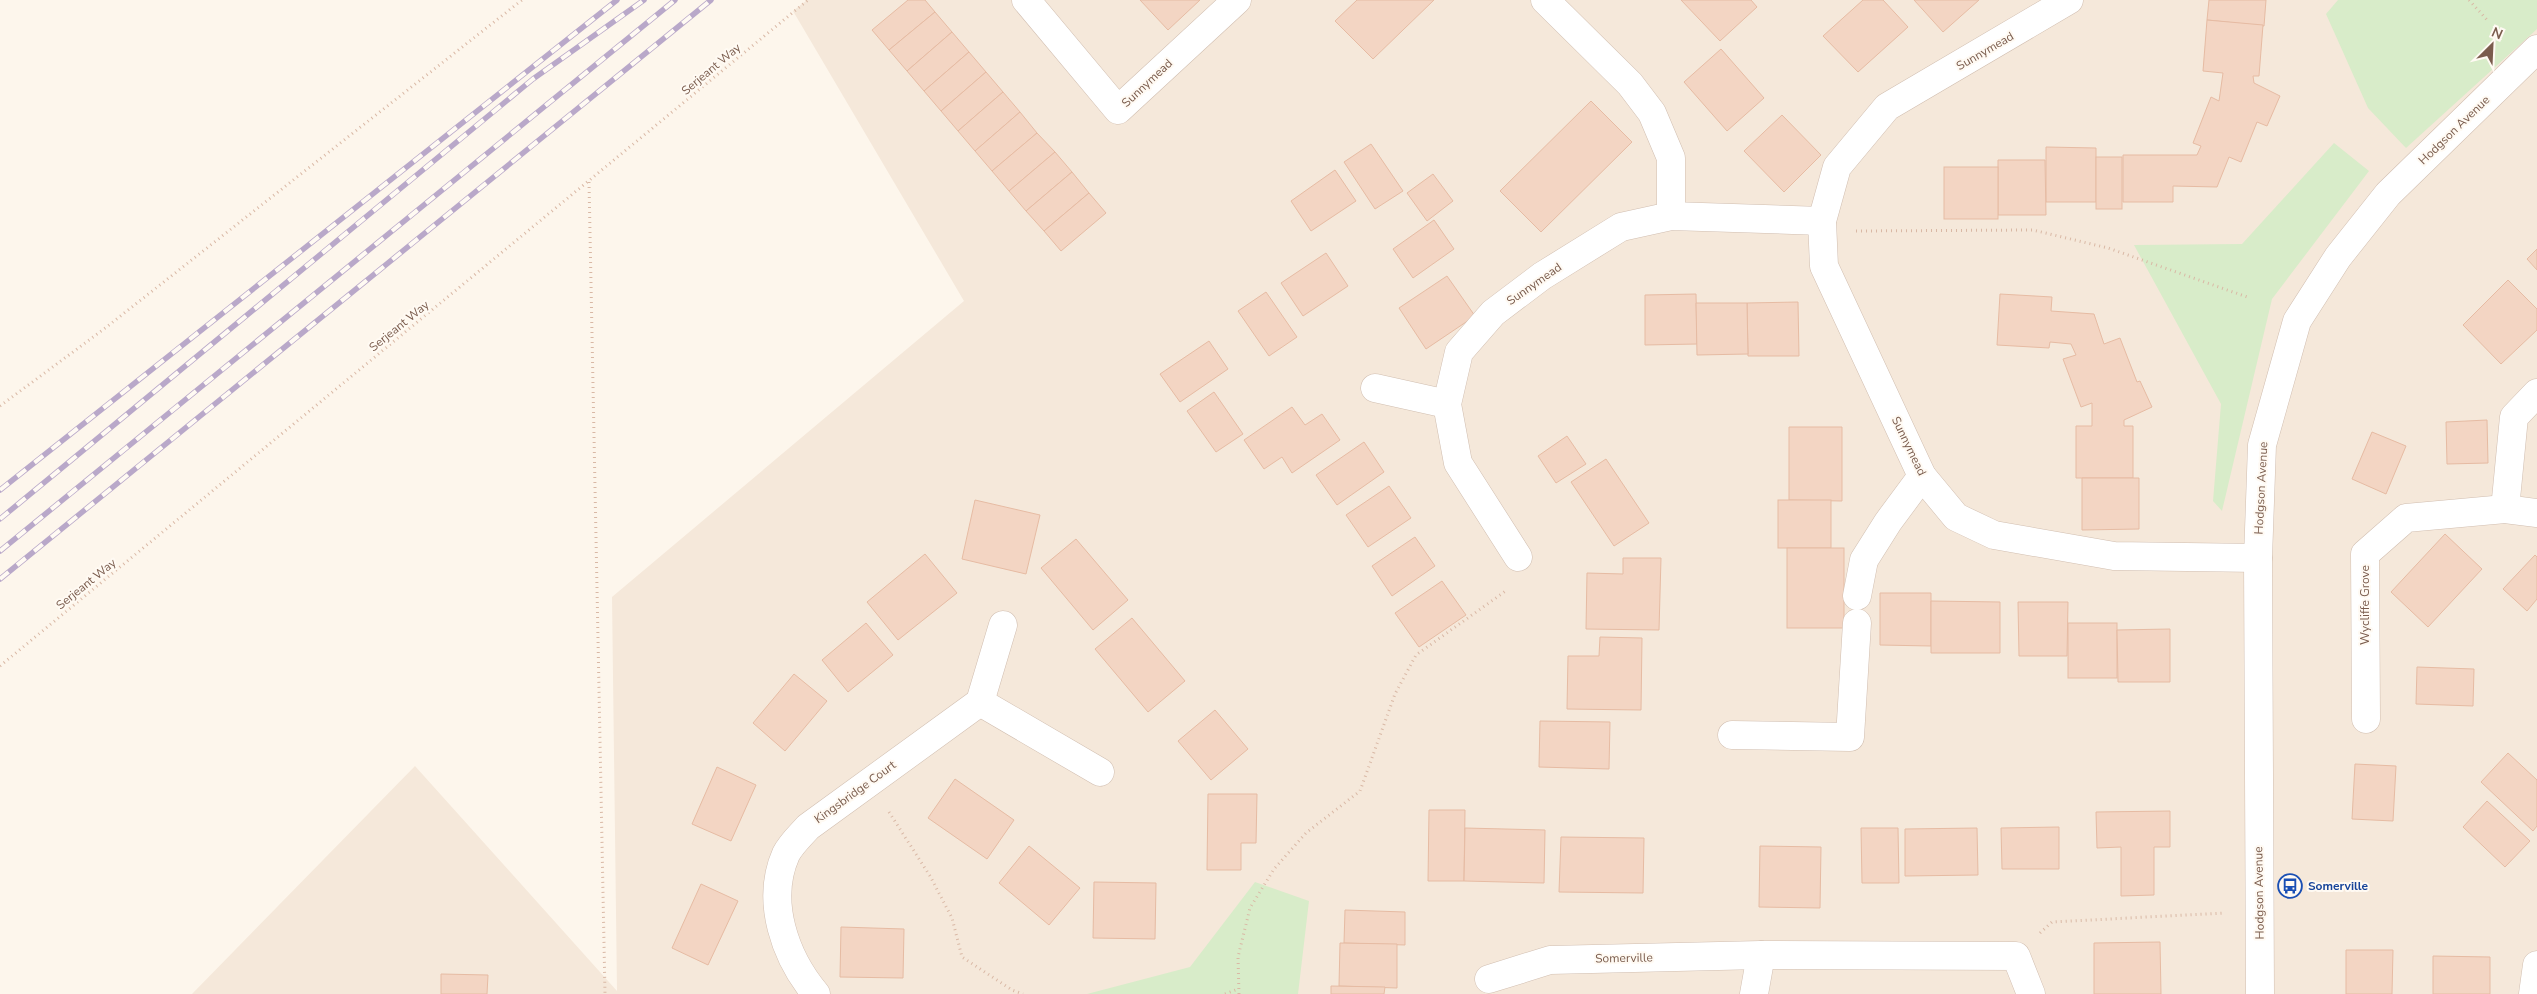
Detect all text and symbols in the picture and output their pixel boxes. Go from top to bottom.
north arrow [2467,20,2517,70]
text: N [2488,23,2506,44]
street label: Sunnymead [1953,28,2017,74]
street label: Serjeant Way [678,39,745,99]
street label: Sunnymead [1118,55,1176,111]
street label: Hodgson Avenue [2415,92,2493,168]
street label: Sunnymead [1503,259,1565,309]
street label: Serjeant Way [366,296,433,355]
street label: Sunnymead [1888,414,1930,478]
street label: Hodgson Avenue [2251,441,2271,535]
street label: Serjeant Way [53,554,120,613]
street label: Wycliffe Grove [2357,565,2373,645]
street label: Kingsbridge Court [811,756,900,827]
street label: Hodgson Avenue [2250,846,2268,940]
bus stop icon: Somerville [2277,873,2303,899]
place label: Somerville [2308,878,2369,894]
street label: Somerville [1595,949,1653,967]

